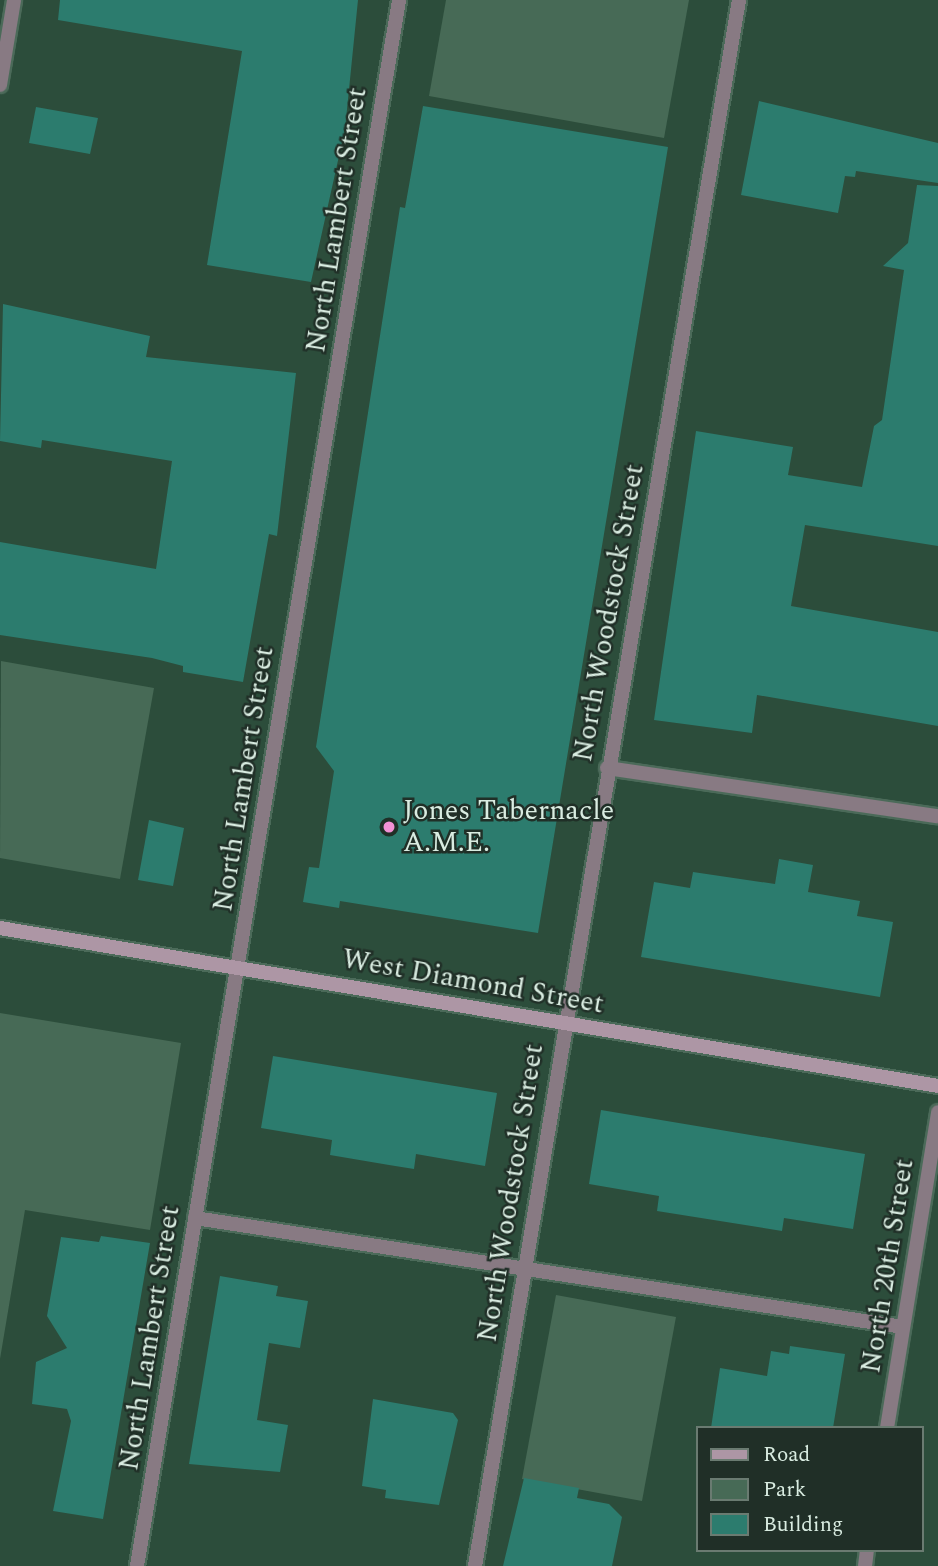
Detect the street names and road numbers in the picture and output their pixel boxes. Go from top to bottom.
street label: North Lambert Street [299,85,375,355]
street label: North Woodstock Street [566,462,652,764]
street label: North Lambert Street [206,644,282,914]
street label: West Diamond Street [340,942,606,1022]
street label: North Woodstock Street [471,1042,551,1344]
street label: North 20th Street [854,1156,922,1376]
street label: North Lambert Street [112,1203,188,1473]

